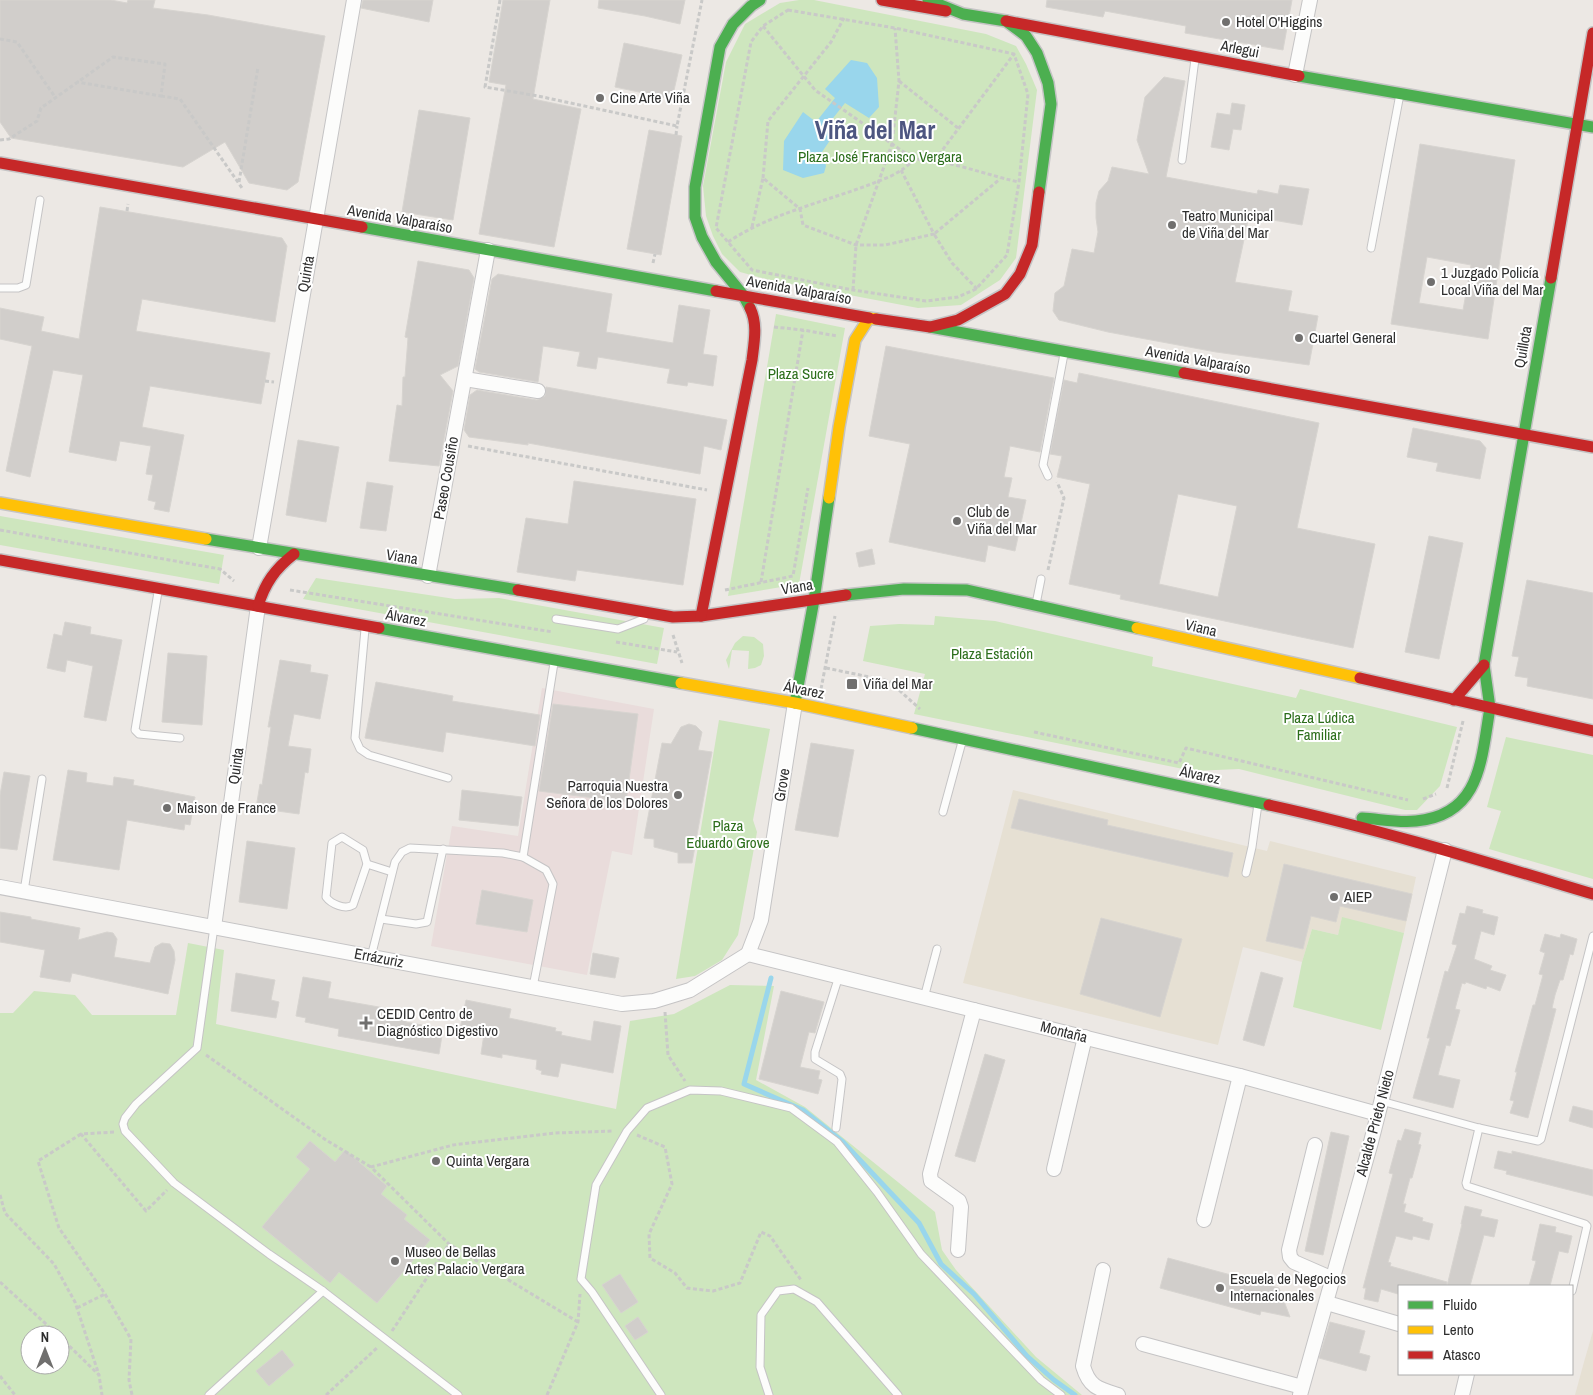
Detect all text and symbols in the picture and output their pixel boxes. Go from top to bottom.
place label: Hotel O'Higgins [1236,11,1322,32]
marker: Hotel O'Higgins [1220,16,1232,28]
street label: Arlegui [1218,34,1261,63]
place label: Cine Arte Viña [610,87,690,108]
marker: Cine Arte Viña [594,92,606,104]
district label: Viña del Mar [815,113,935,147]
park label: Plaza José Francisco Vergara [798,146,962,167]
street label: Avenida Valparaíso [345,199,454,238]
place label: Teatro Municipal de Viña del Mar [1182,205,1273,243]
marker: Teatro Municipal de Viña del Mar [1166,219,1178,231]
street label: Quinta [292,254,319,294]
place label: 1 Juzgado Policía Local Viña del Mar [1441,262,1543,300]
street label: Avenida Valparaíso [744,270,853,309]
marker: 1 Juzgado Policía Local Viña del Mar [1425,276,1437,288]
street label: Quillota [1508,324,1537,370]
place label: Cuartel General [1309,327,1396,348]
marker: Cuartel General [1293,332,1305,344]
street label: Avenida Valparaíso [1143,340,1252,379]
park label: Plaza Sucre [768,363,834,384]
street label: Paseo Cousiño [428,435,463,521]
place label: Club de Viña del Mar [967,501,1037,539]
marker: Club de Viña del Mar [951,515,963,527]
street label: Viana [385,544,420,569]
street label: Viana [780,574,814,599]
street label: Álvarez [383,603,428,631]
street label: Viana [1183,614,1219,641]
park label: Plaza Estación [951,643,1033,664]
place label: Viña del Mar [863,673,933,694]
street label: Álvarez [781,675,826,704]
marker: Viña del Mar [845,677,859,691]
park label: Plaza Lúdica Familiar [1283,707,1355,745]
street label: Quinta [223,746,248,786]
street label: Álvarez [1177,760,1222,789]
street label: Grove [769,767,795,803]
place label: Parroquia Nuestra Señora de los Dolores [546,775,668,813]
marker: Parroquia Nuestra Señora de los Dolores [672,789,684,801]
place label: Maison de France [177,797,276,818]
marker: Maison de France [161,802,173,814]
park label: Plaza Eduardo Grove [686,815,770,853]
place label: AIEP [1343,886,1372,907]
marker: AIEP [1328,891,1340,903]
street label: Errázuriz [353,942,406,973]
place label: CEDID Centro de Diagnóstico Digestivo [377,1003,498,1041]
marker: CEDID Centro de Diagnóstico Digestivo [359,1016,373,1030]
street label: Montaña [1038,1016,1090,1048]
street label: Alcalde Prieto Nieto [1350,1067,1399,1179]
place label: Quinta Vergara [446,1150,530,1171]
marker: Quinta Vergara [430,1155,442,1167]
place label: Museo de Bellas Artes Palacio Vergara [404,1241,525,1279]
marker: Museo de Bellas Artes Palacio Vergara [389,1255,401,1267]
place label: Escuela de Negocios Internacionales [1230,1268,1346,1306]
marker: Escuela de Negocios Internacionales [1214,1282,1226,1294]
legend [1398,1285,1573,1375]
text: Fluido [1443,1294,1477,1315]
text: Lento [1443,1319,1474,1340]
north arrow [20,1325,70,1375]
text: N [41,1328,49,1346]
text: Atasco [1442,1344,1481,1365]

